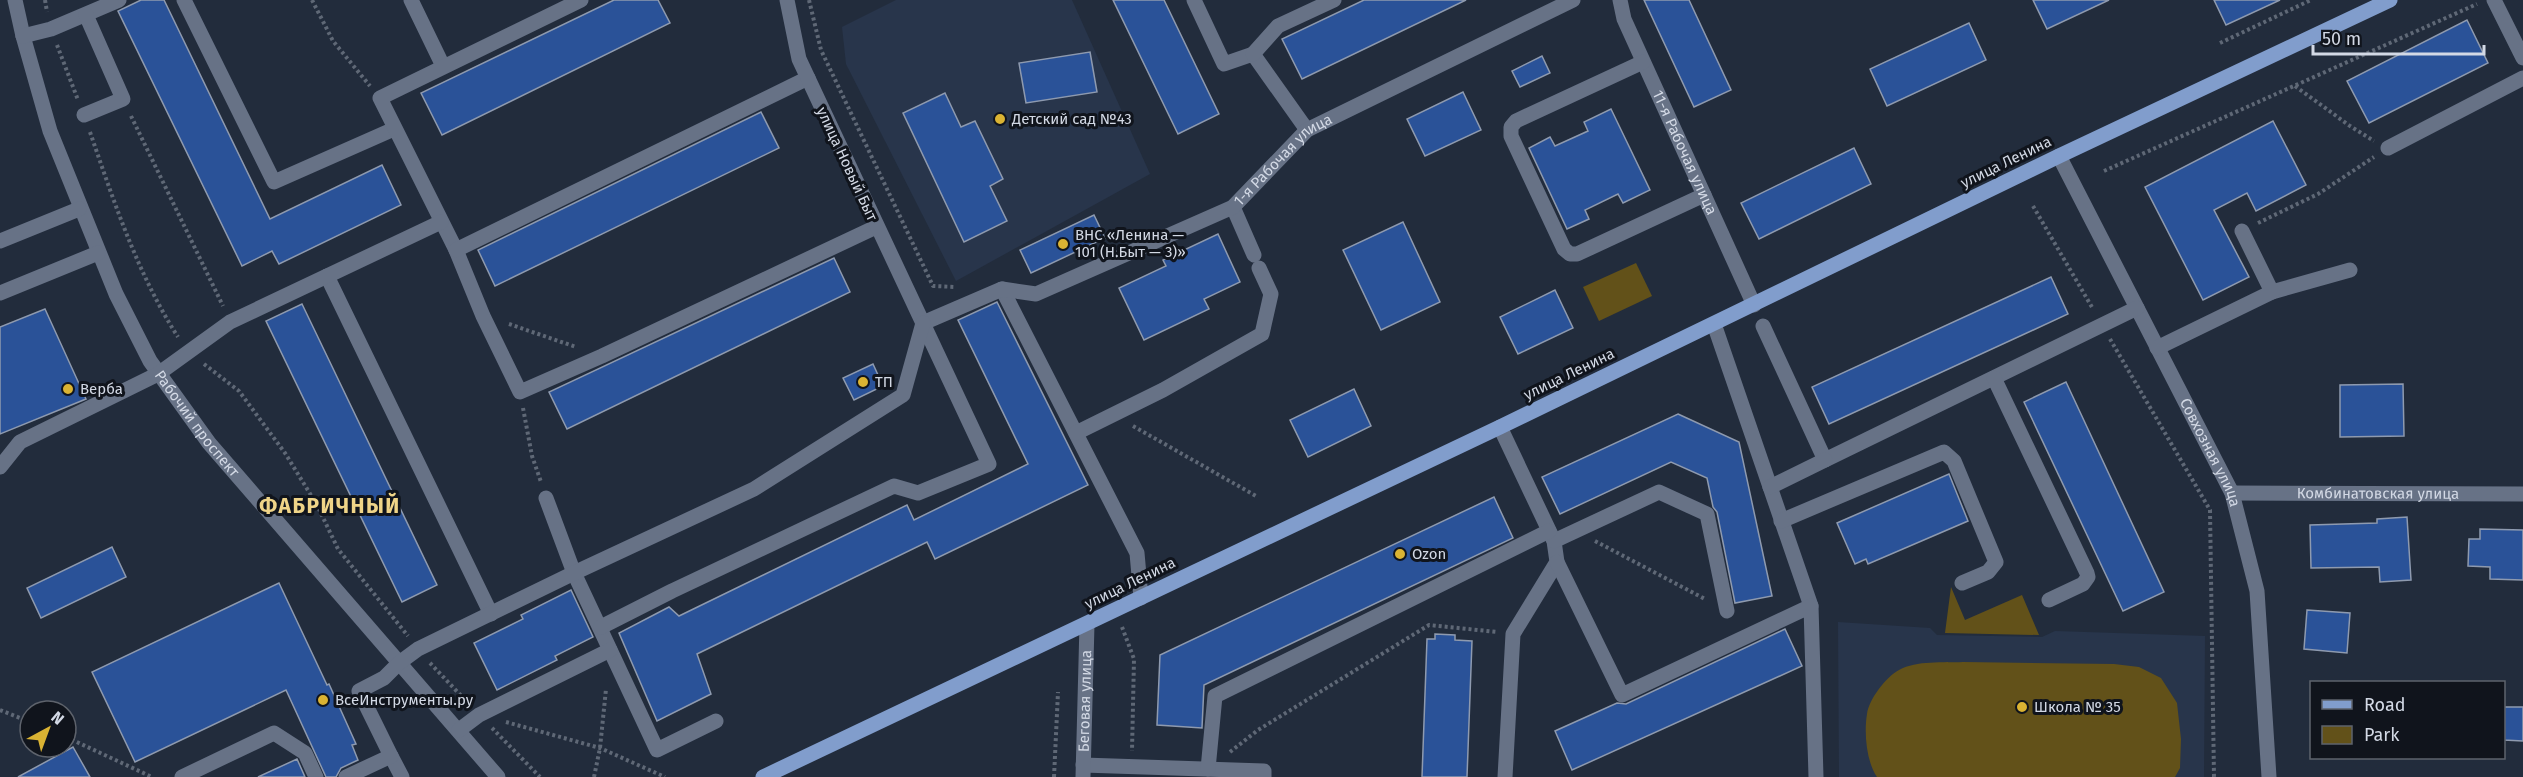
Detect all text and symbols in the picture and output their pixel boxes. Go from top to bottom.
scale bar [2313,18,2484,56]
text: 50 m [2322,28,2361,50]
street label: 11-я Рабочая улица [1649,87,1721,218]
street label: улица Новый Быт [813,104,881,224]
place label: Детский сад №43 [1011,110,1132,128]
street label: 1-я Рабочая улица [1230,110,1335,210]
marker: Детский сад №43 [993,112,1007,126]
street label: улица Ленина [1958,132,2054,192]
place label: ВНС «Ленина — 101 (Н.Быт — 3)» [1075,226,1186,261]
marker: ВНС «Ленина — 101 (Н.Быт — 3)» [1056,237,1070,251]
street label: улица Ленина [1521,344,1617,404]
street label: Рабочий проспект [151,367,243,481]
place label: ТП [875,373,893,391]
marker: ТП [856,375,870,389]
place label: Верба [80,380,123,398]
marker: Верба [61,382,75,396]
street label: Совхозная улица [2176,395,2244,509]
street label: Комбинатовская улица [2297,484,2459,503]
district label: ФАБРИЧНЫЙ [259,492,401,519]
place label: Ozon [1412,545,1446,563]
marker: Ozon [1393,547,1407,561]
street label: улица Ленина [1082,553,1178,613]
street label: Беговая улица [1075,650,1095,752]
legend [2310,681,2505,759]
place label: ВсеИнструменты.ру [335,691,474,709]
marker: ВсеИнструменты.ру [316,693,330,707]
text: Road [2364,694,2406,716]
place label: Школа № 35 [2034,698,2121,716]
north arrow [18,699,78,759]
marker: Школа № 35 [2015,700,2029,714]
text: N [47,707,68,729]
text: Park [2364,724,2400,746]

